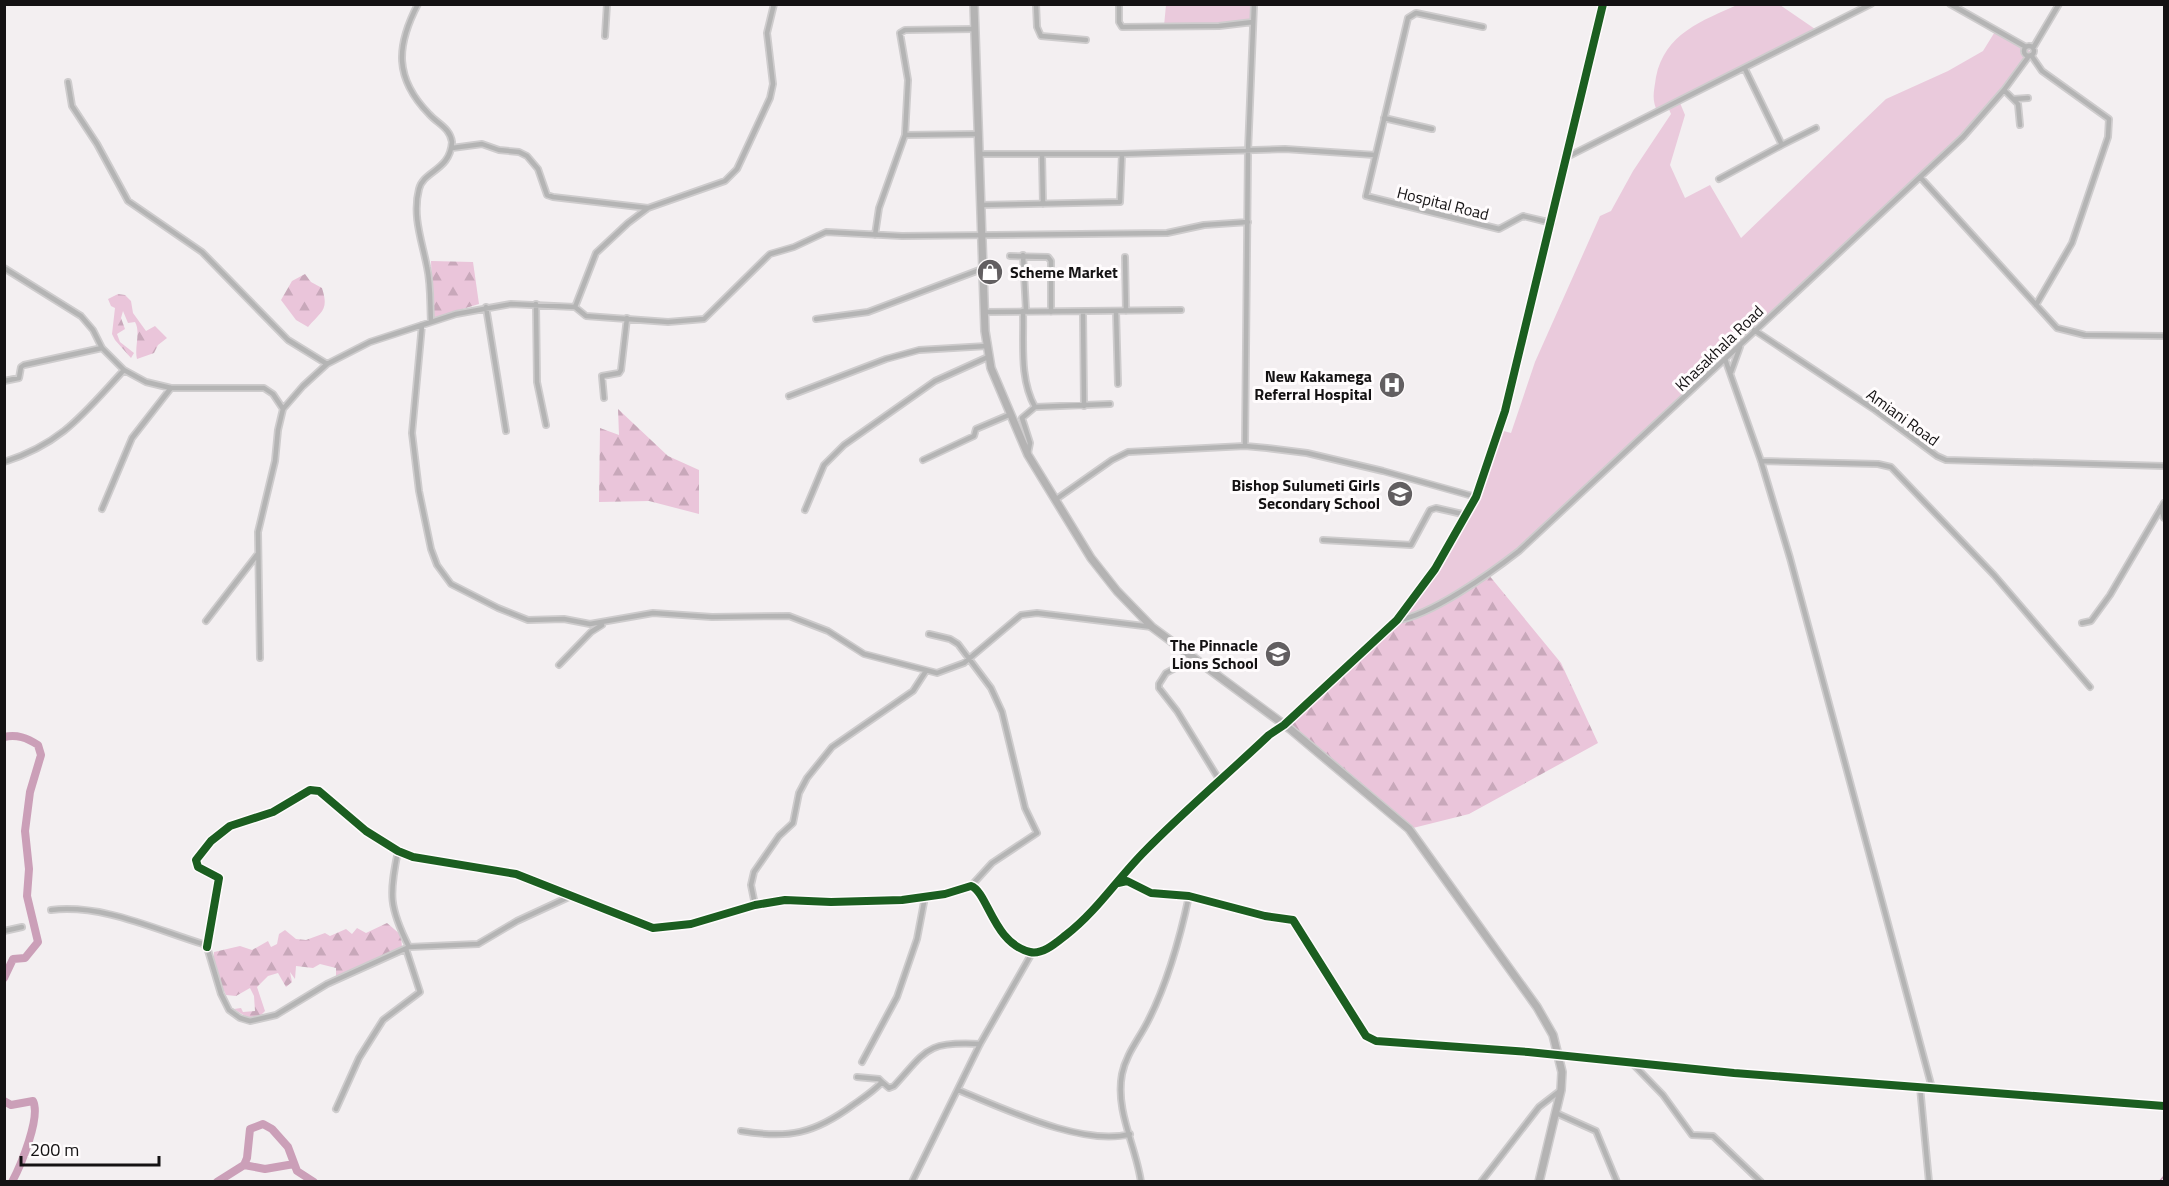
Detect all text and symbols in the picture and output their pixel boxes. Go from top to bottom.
street label: Hospital Road [1394,180,1492,226]
shop icon: Scheme Market [975,257,1005,287]
place label: Scheme Market [1010,260,1118,284]
street label: Khasakhala Road [1669,299,1769,397]
place label: New Kakamega Referral Hospital [1254,364,1372,406]
hospital icon: New Kakamega Referral Hospital [1377,370,1407,400]
street label: Amiani Road [1862,382,1944,452]
place label: Bishop Sulumeti Girls Secondary School [1231,473,1380,515]
school or university icon: Bishop Sulumeti Girls Secondary School [1385,479,1415,509]
place label: The Pinnacle Lions School [1170,633,1258,675]
school or university icon: The Pinnacle Lions School [1263,639,1293,669]
scale bar [21,1129,159,1167]
text: 200 m [30,1136,79,1163]

